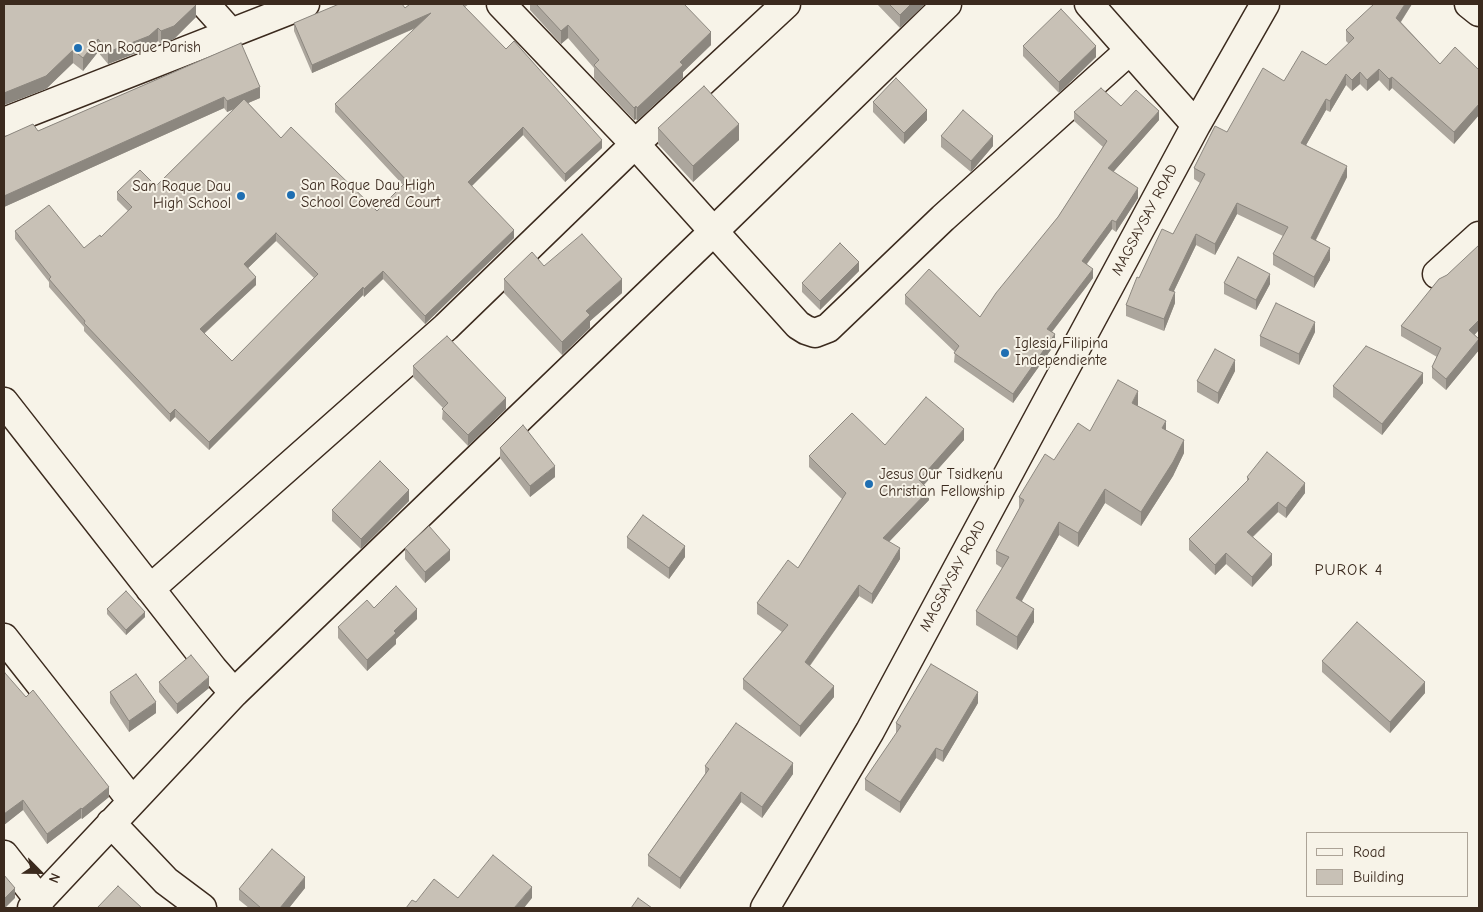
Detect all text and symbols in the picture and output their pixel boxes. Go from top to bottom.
place label: San Roque Parish [88,39,201,57]
marker: San Roque Parish [72,42,84,54]
street label: MAGSAYSAY ROAD [1108,161,1182,279]
place label: San Roque Dau High School Covered Court [301,177,440,212]
place label: San Roque Dau High School [132,178,231,213]
marker: San Roque Dau High School Covered Court [285,189,297,201]
marker: San Roque Dau High School [235,190,247,202]
place label: Iglesia Filipina Independiente [1015,335,1108,370]
marker: Iglesia Filipina Independiente [999,347,1011,359]
place label: Jesus Our Tsidkenu Christian Fellowship [879,466,1005,501]
marker: Jesus Our Tsidkenu Christian Fellowship [863,478,875,490]
street label: MAGSAYSAY ROAD [916,517,990,635]
district label: PUROK 4 [1314,560,1384,580]
legend [1306,832,1468,897]
text: Road [1353,843,1385,861]
north arrow [15,847,65,897]
text: Building [1353,868,1404,886]
text: N [45,871,64,886]

